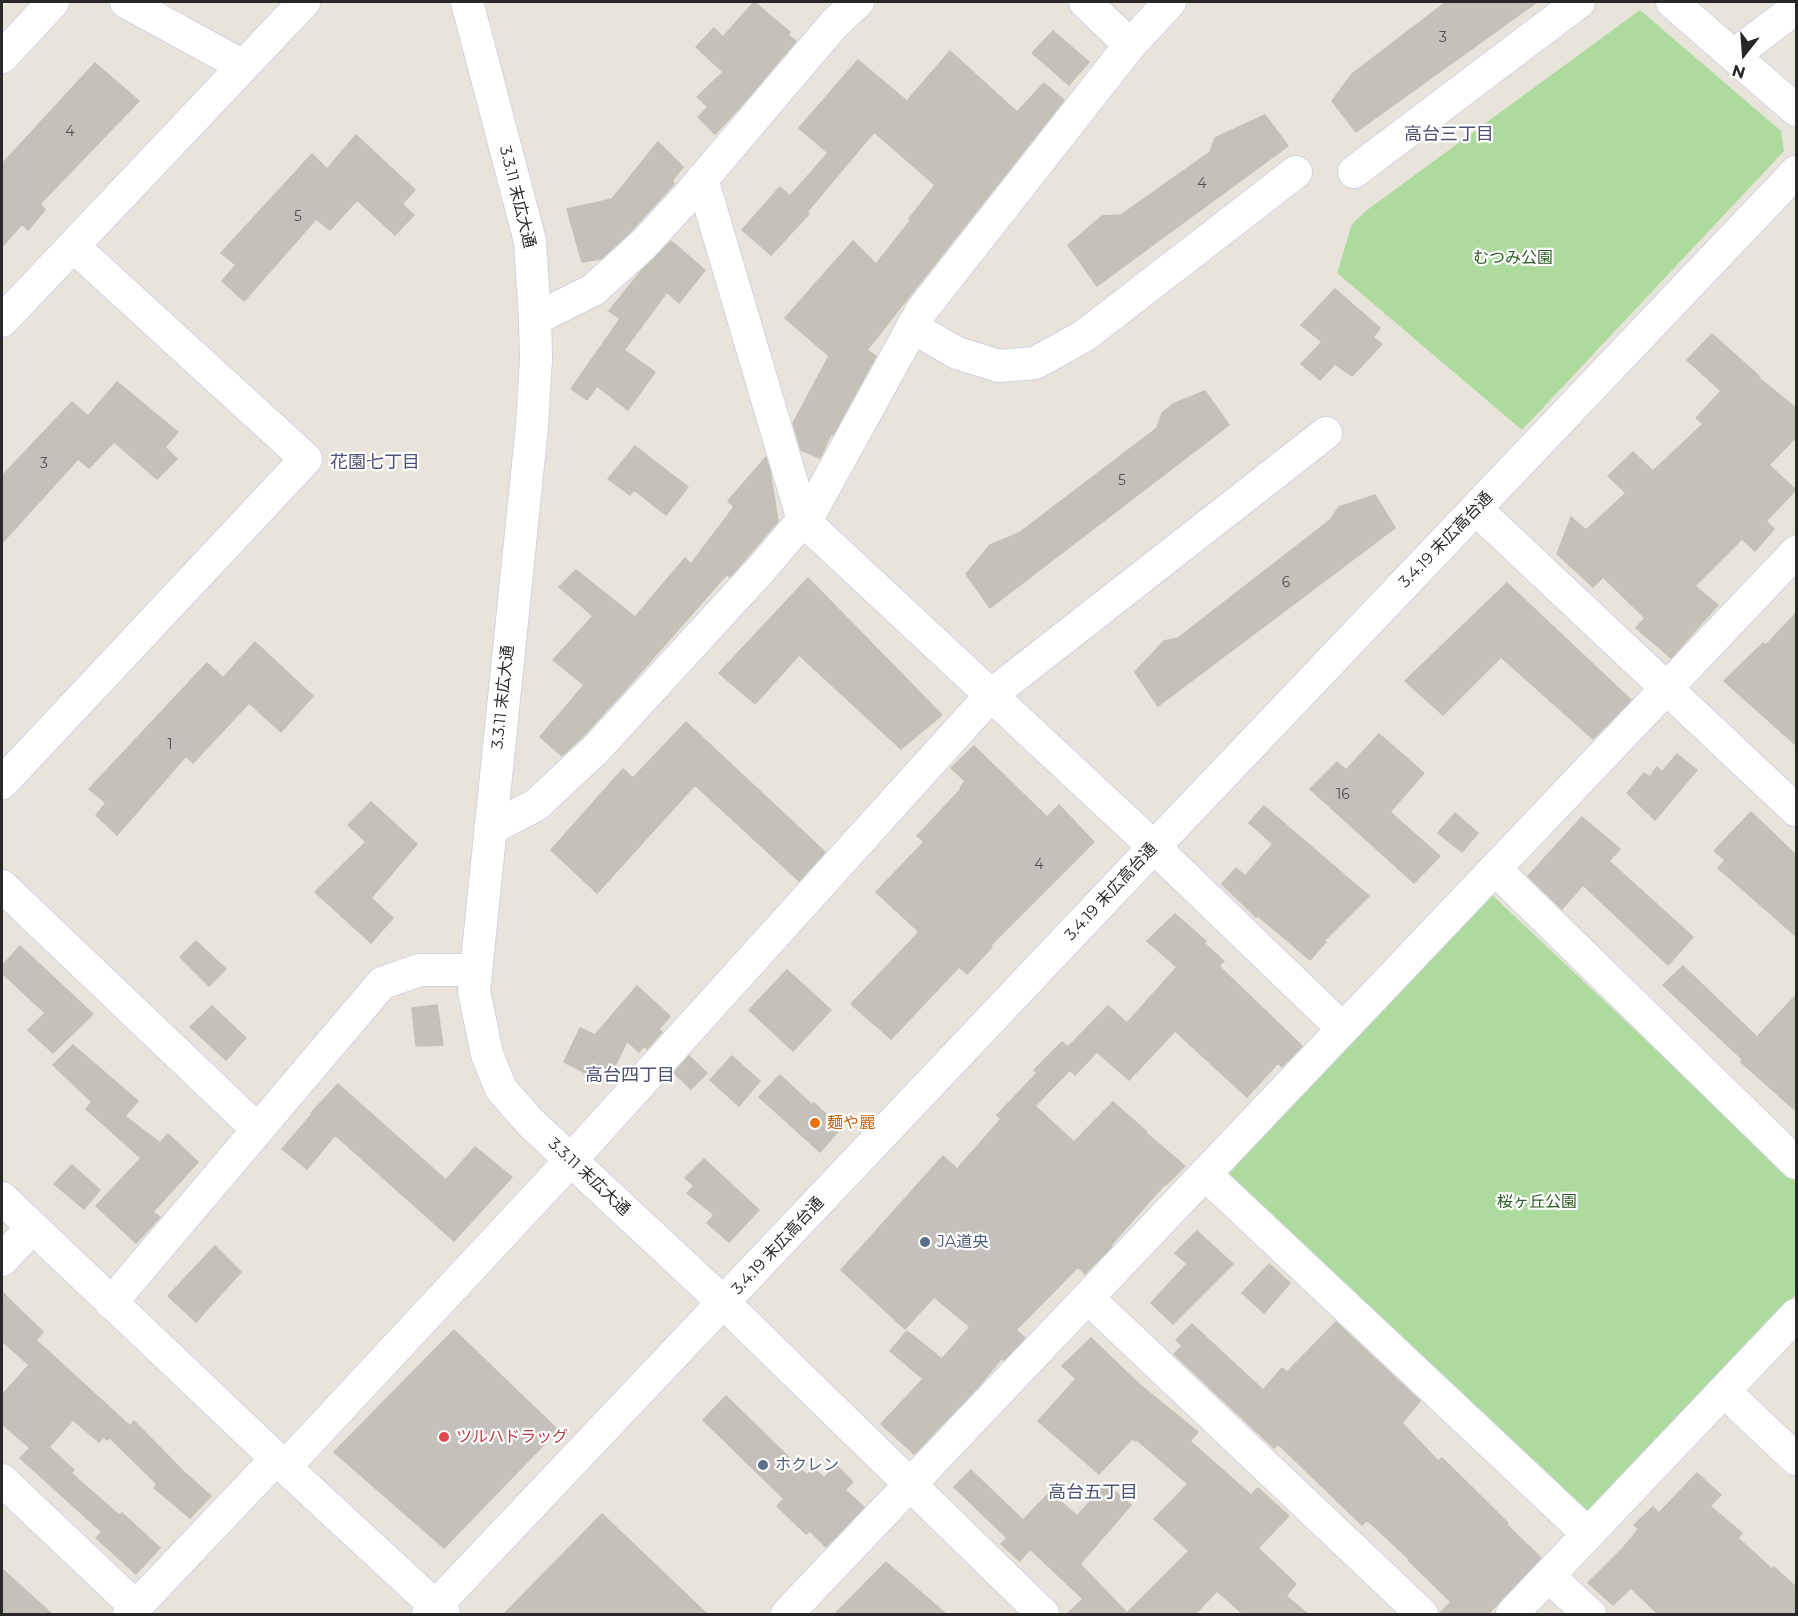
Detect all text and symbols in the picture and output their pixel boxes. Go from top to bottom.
north arrow [1714,24,1774,84]
house number: 3 [1439,30,1447,46]
text: N [1730,61,1748,83]
house number: 4 [65,124,75,140]
district label: 高台三丁目 [1404,124,1494,146]
street label: 3.3.11 末広大通 [495,144,539,250]
house number: 4 [1197,176,1207,192]
house number: 5 [294,209,302,225]
park label: むつみ公園 [1473,248,1553,268]
district label: 花園七丁目 [330,452,420,474]
house number: 3 [40,456,48,472]
house number: 5 [1118,473,1126,489]
street label: 3.4.19 末広高台通 [1395,488,1497,592]
house number: 6 [1282,575,1290,591]
street label: 3.3.11 末広大通 [488,644,518,750]
house number: 1 [167,737,173,753]
house number: 16 [1336,787,1350,803]
street label: 3.4.19 末広高台通 [1061,839,1161,945]
house number: 4 [1034,857,1044,873]
district label: 高台四丁目 [585,1065,675,1087]
place label: 麺や麗 [827,1113,875,1133]
marker: 麺や麗 [808,1116,822,1130]
street label: 3.3.11 末広大通 [544,1134,634,1220]
park label: 桜ヶ丘公園 [1497,1192,1577,1212]
street label: 3.4.19 末広高台通 [728,1193,828,1299]
place label: JA道央 [937,1232,988,1252]
marker: JA道央 [918,1235,932,1249]
place label: ツルハドラッグ [456,1427,568,1447]
marker: ツルハドラッグ [437,1430,451,1444]
place label: ホクレン [775,1455,839,1475]
marker: ホクレン [756,1458,770,1472]
district label: 高台五丁目 [1048,1482,1138,1504]

